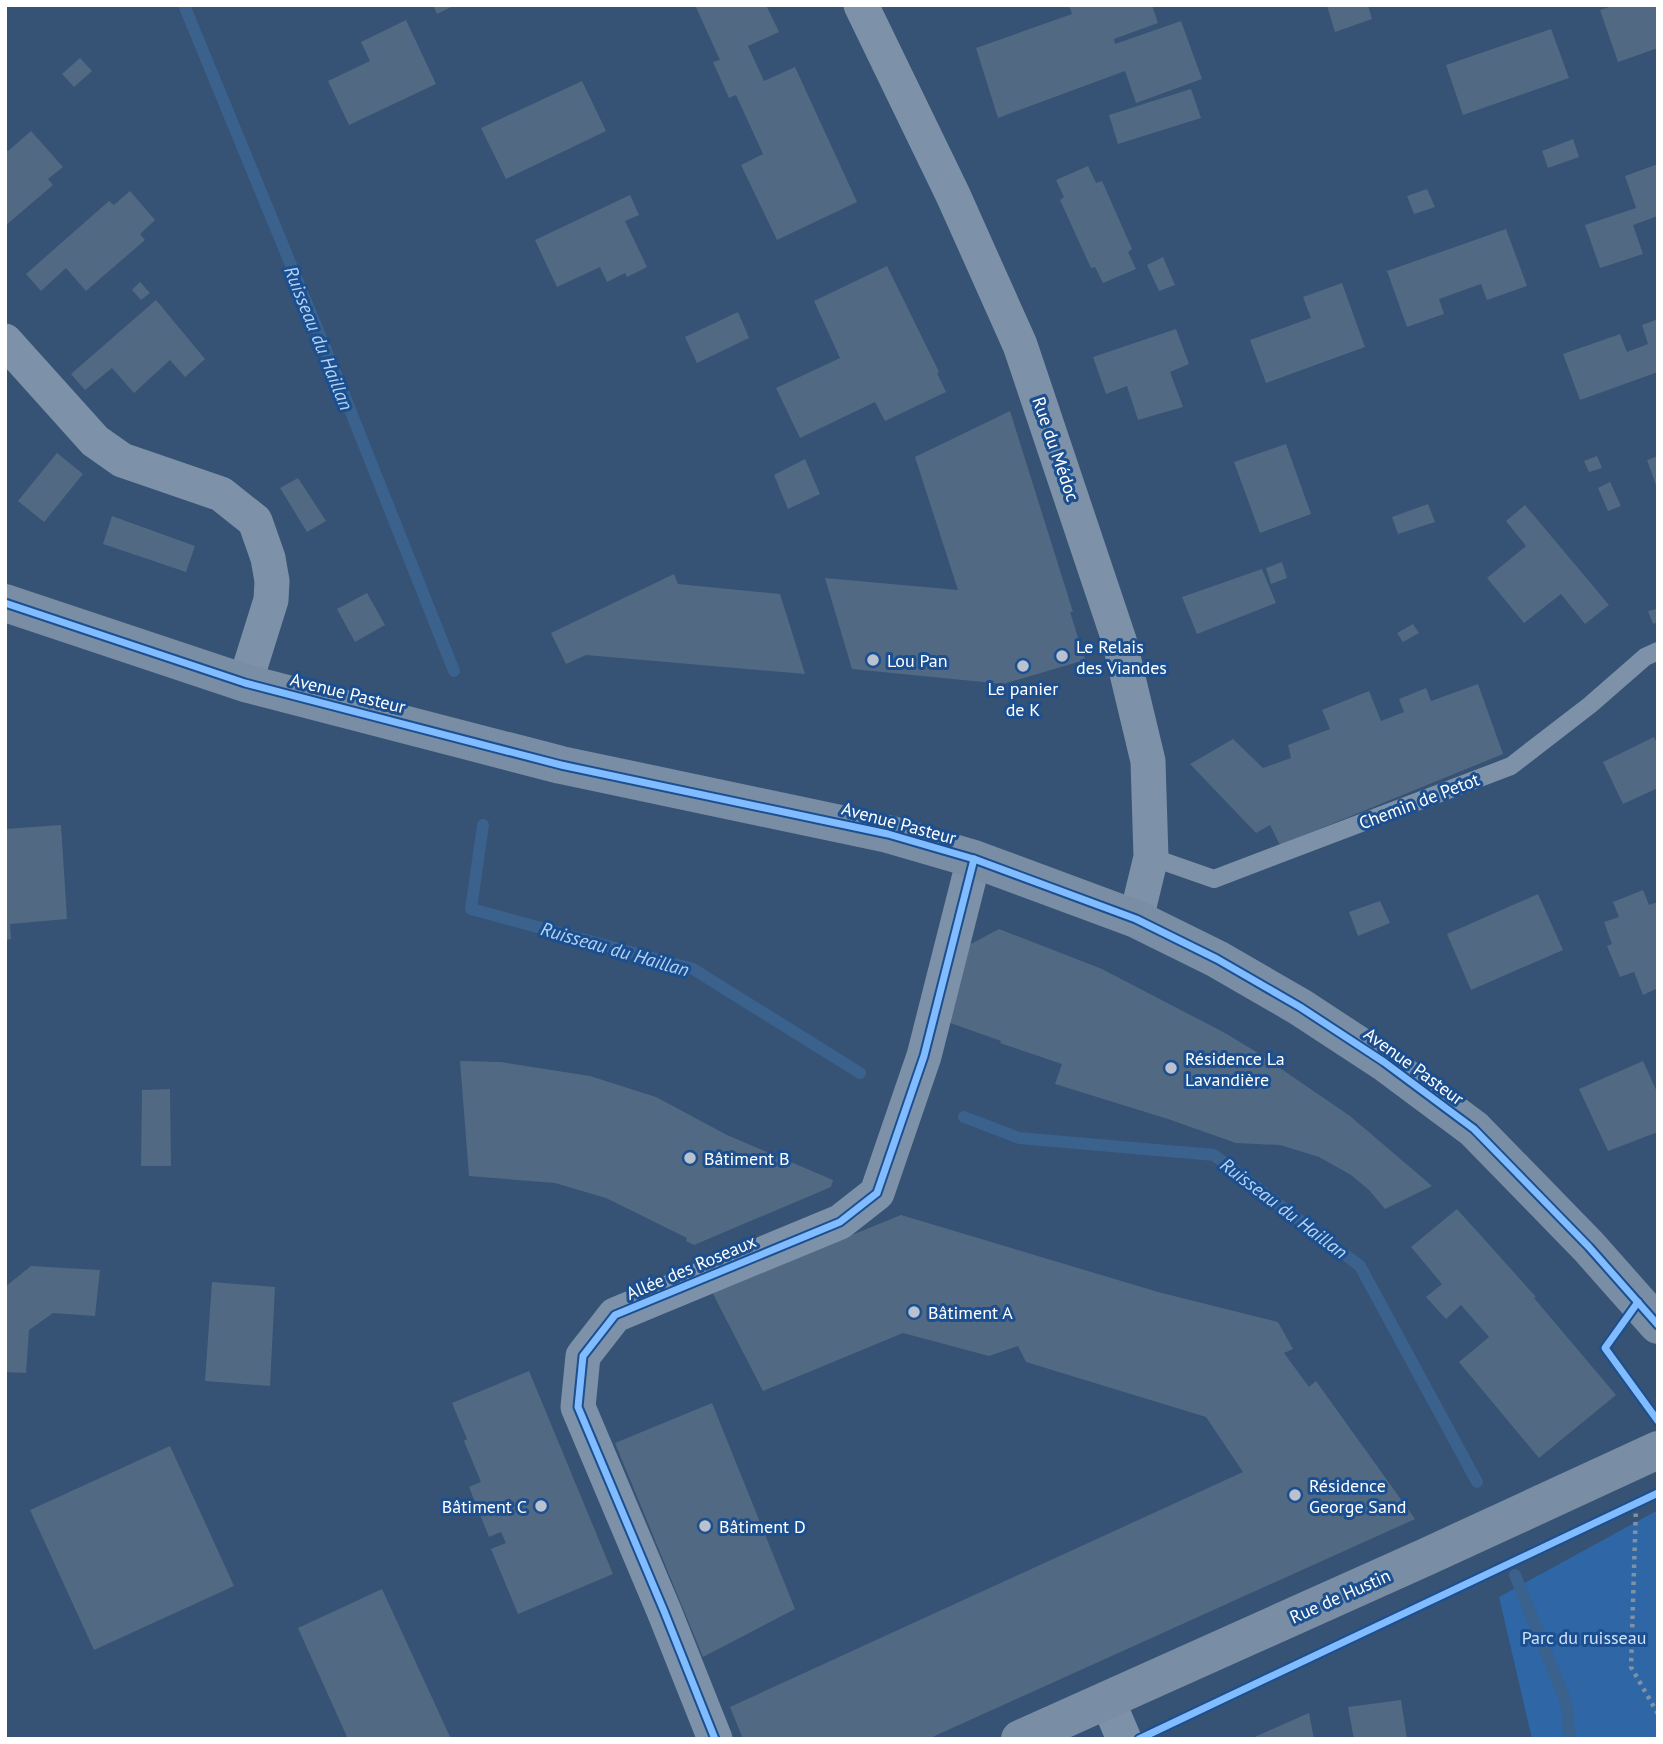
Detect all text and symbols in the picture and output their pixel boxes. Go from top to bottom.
water label: Ruisseau du Haillan [279,262,359,414]
street label: Rue du Médoc [1027,394,1085,504]
place label: Le Relais des Viandes [1076,635,1167,679]
marker: Le Relais des Viandes [1054,648,1070,664]
place label: Lou Pan [887,649,948,672]
marker: Lou Pan [865,652,881,668]
marker: Le panier de K [1015,658,1031,674]
street label: Avenue Pasteur [288,668,408,718]
place label: Le panier de K [988,677,1058,721]
street label: Chemin de Petot [1355,767,1483,835]
street label: Avenue Pasteur [839,797,959,849]
water label: Ruisseau du Haillan [538,916,692,982]
street label: Avenue Pasteur [1360,1022,1468,1110]
place label: Résidence La Lavandière [1185,1047,1285,1091]
marker: Résidence La Lavandière [1163,1060,1179,1076]
place label: Bâtiment B [704,1147,789,1170]
marker: Bâtiment B [682,1150,698,1166]
water label: Ruisseau du Haillan [1216,1152,1352,1264]
street label: Allée des Roseaux [622,1229,760,1305]
place label: Bâtiment A [928,1301,1013,1324]
marker: Bâtiment A [906,1304,922,1320]
place label: Résidence George Sand [1309,1474,1406,1518]
marker: Résidence George Sand [1287,1487,1303,1503]
place label: Bâtiment C [442,1495,527,1518]
marker: Bâtiment C [533,1498,549,1514]
place label: Bâtiment D [719,1515,806,1538]
marker: Bâtiment D [697,1518,713,1534]
street label: Rue de Hustin [1286,1564,1394,1628]
park label: Parc du ruisseau [1522,1626,1646,1649]

